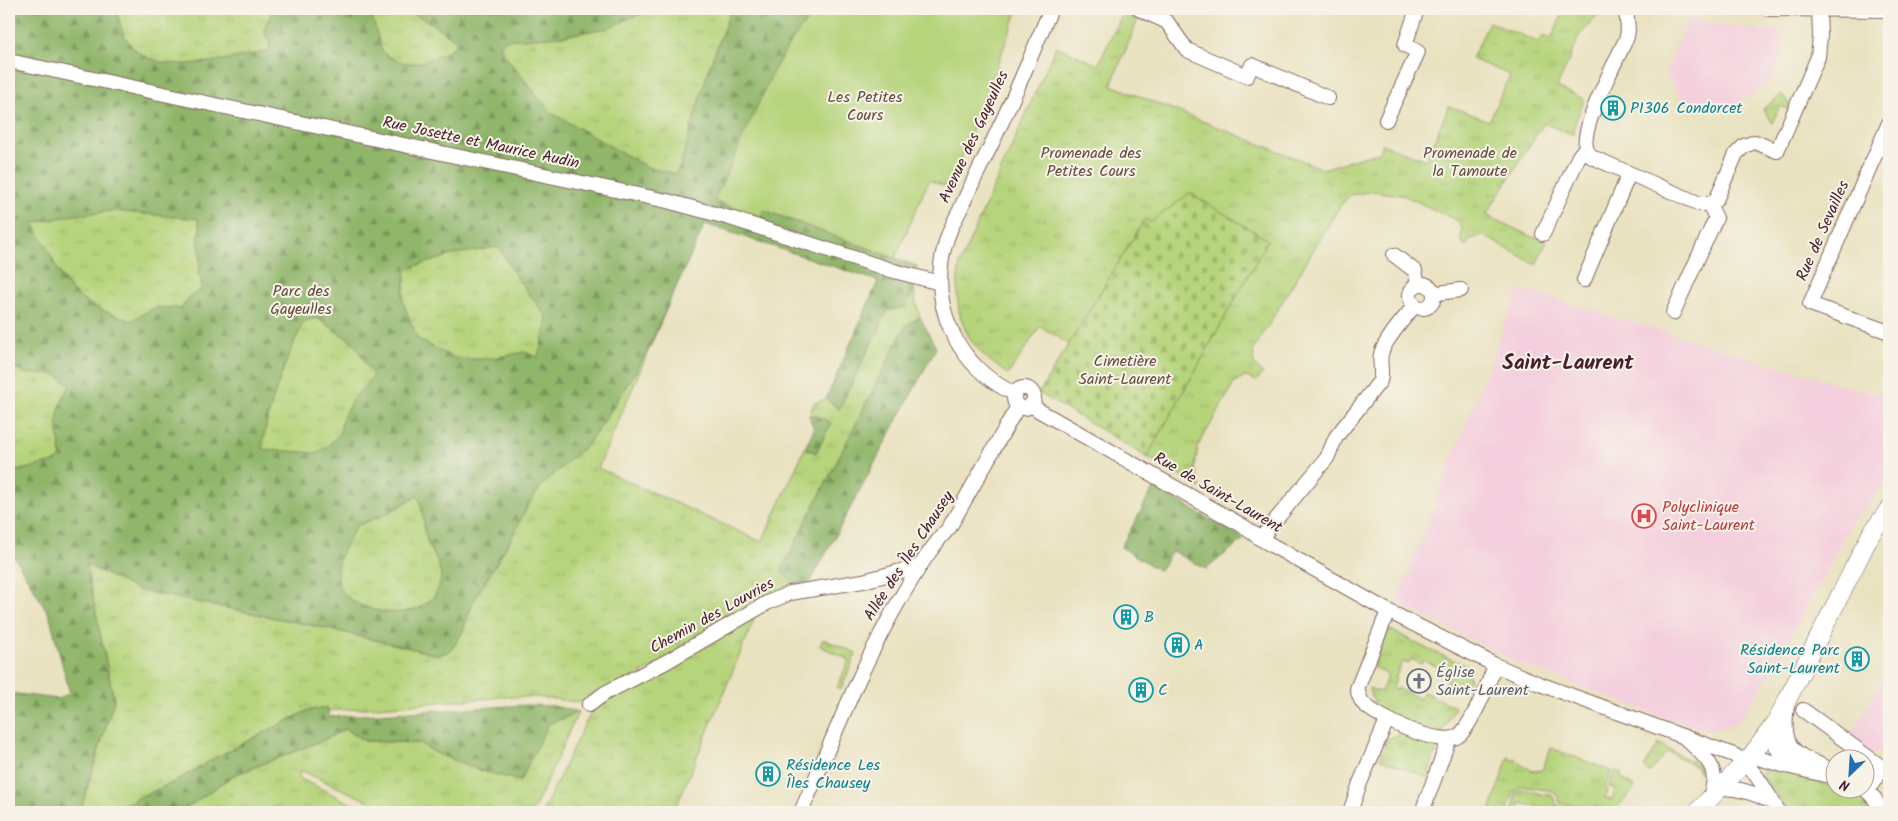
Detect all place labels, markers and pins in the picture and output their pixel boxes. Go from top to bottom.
building icon: P1306 Condorcet [1600,95,1626,121]
place label: P1306 Condorcet [1630,96,1743,121]
place label: Polyclinique Saint-Laurent [1662,495,1756,538]
hospital icon: Polyclinique Saint-Laurent [1631,503,1657,529]
building icon: B [1113,604,1139,630]
place label: B [1144,605,1154,630]
building icon: A [1164,632,1190,658]
place label: A [1194,633,1204,658]
place label: Résidence Parc Saint-Laurent [1740,638,1841,681]
building icon: Résidence Parc Saint-Laurent [1844,646,1870,672]
place label: Église Saint-Laurent [1436,660,1530,703]
church icon: Église Saint-Laurent [1406,668,1432,694]
building icon: C [1128,677,1154,703]
place label: C [1158,678,1168,703]
place label: Résidence Les Îles Chausey [786,753,880,796]
building icon: Résidence Les Îles Chausey [755,761,781,787]

